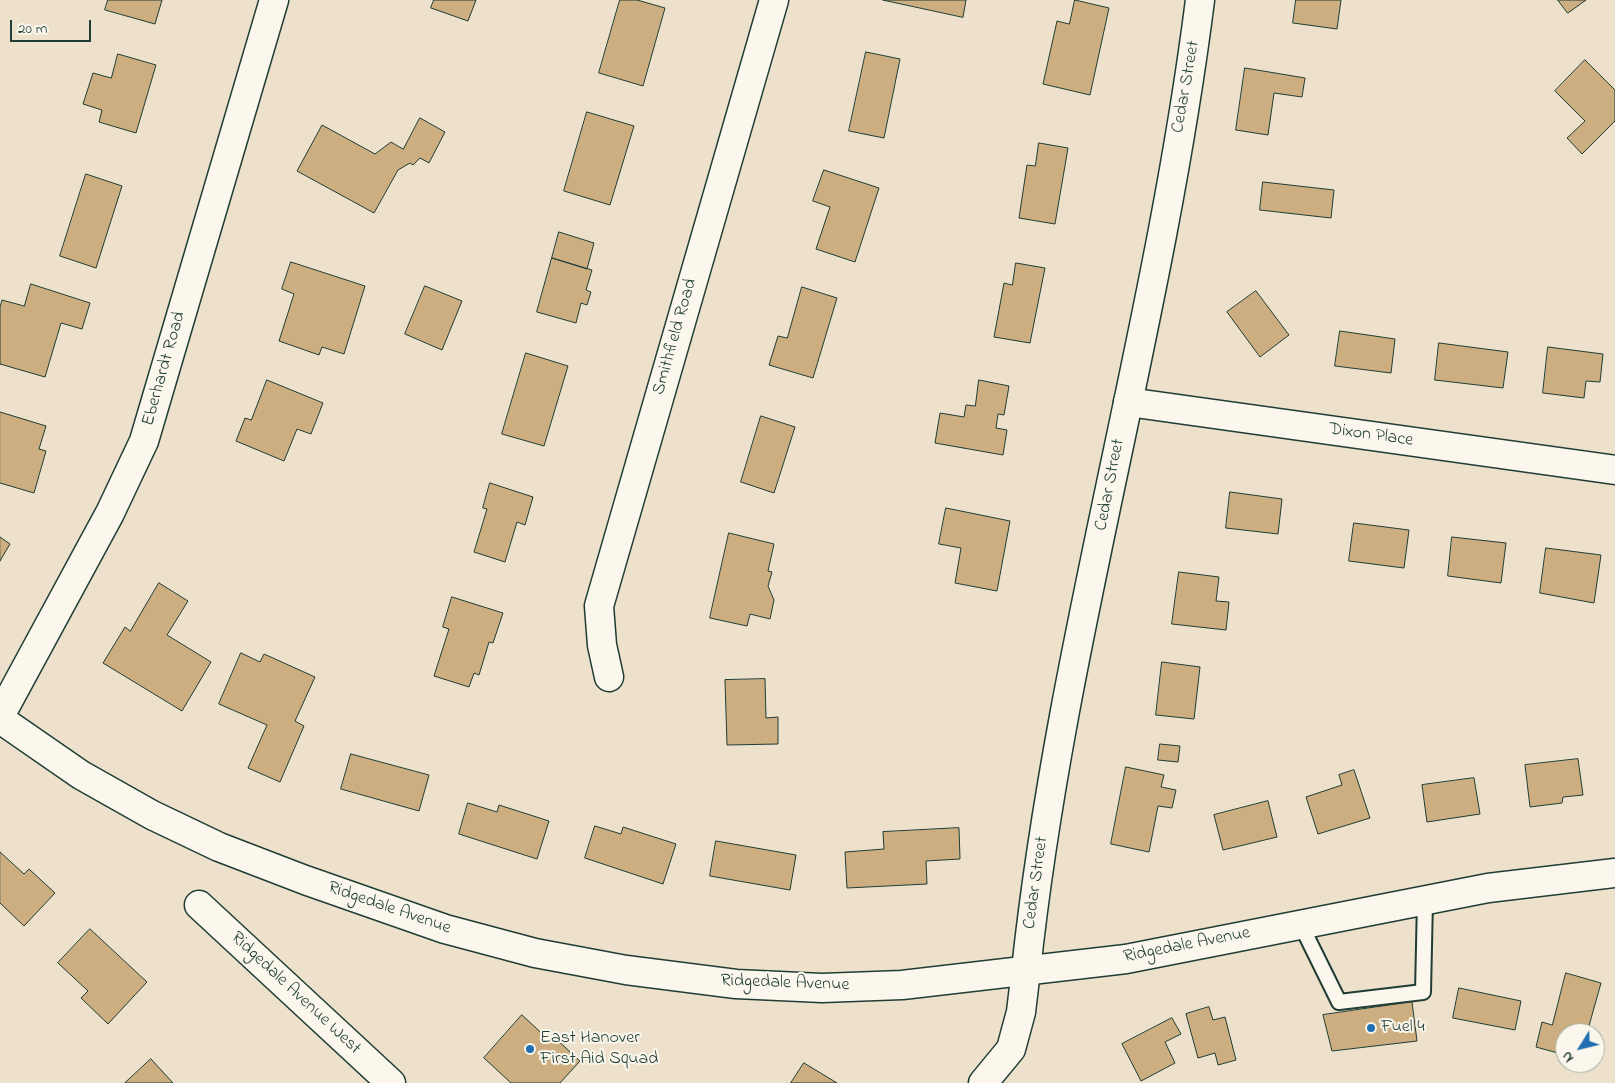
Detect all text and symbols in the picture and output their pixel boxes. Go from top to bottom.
scale bar [12,10,94,42]
text: 20 m [18,18,47,40]
street label: Cedar Street [1168,39,1206,135]
street label: Smithfield Road [649,276,703,398]
street label: Eberhardt Road [138,309,192,429]
street label: Dixon Place [1327,419,1415,453]
street label: Cedar Street [1092,437,1130,533]
street label: Cedar Street [1020,835,1054,931]
street label: Ridgedale Avenue [325,878,453,940]
street label: Ridgedale Avenue [1122,923,1252,969]
street label: Ridgedale Avenue West [225,928,365,1060]
street label: Ridgedale Avenue [720,971,850,997]
place label: Fuel 4 [1381,1017,1425,1039]
marker: Fuel 4 [1365,1022,1377,1034]
north arrow [1555,1023,1605,1073]
place label: East Hanover First Aid Squad [540,1028,658,1070]
marker: East Hanover First Aid Squad [524,1043,536,1055]
text: N [1557,1047,1580,1067]

